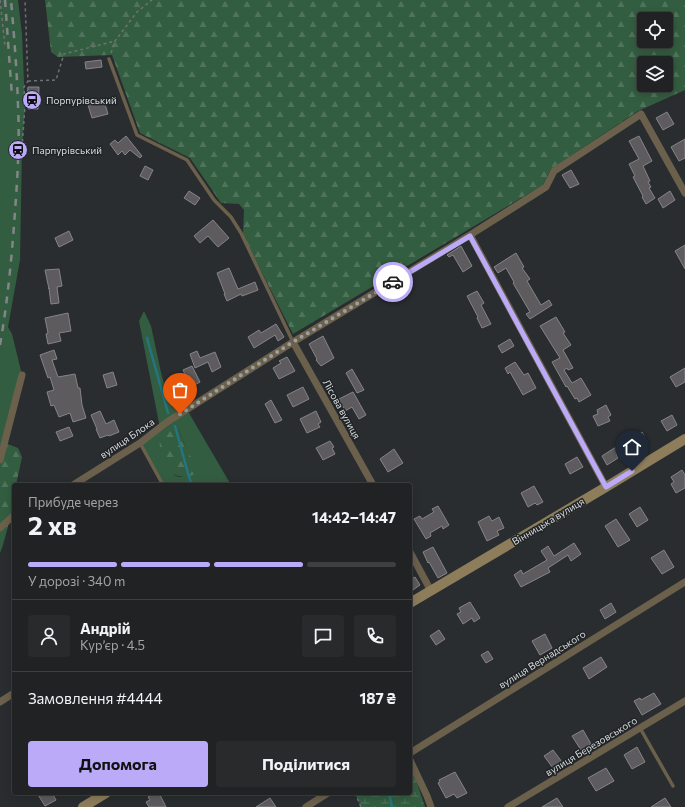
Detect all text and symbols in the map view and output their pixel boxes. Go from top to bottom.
map controls [637,12,673,92]
button: locate [637,12,673,48]
button: layers [637,56,673,92]
station icon: Порпурівський [21,89,43,111]
place label: Порпурівський [46,94,117,106]
station icon: Парпурівський [7,139,29,161]
place label: Парпурівський [32,144,102,156]
courier [373,262,413,302]
icon: car [382,271,404,293]
pin [163,373,197,414]
street label: Лісова вулиця [321,377,363,441]
icon: bag [169,379,191,401]
street label: вулиця Блока [97,415,157,461]
pin [615,430,649,471]
icon: home [621,436,643,458]
text: Прибуде через [28,494,118,510]
street label: Вінницька вулиця [510,495,586,547]
text: 14:42–14:47 [312,508,396,526]
text: 2 хв [28,509,77,540]
text: У дорозі · 340 m [28,573,125,589]
button: person [28,615,70,657]
button: chat [302,615,344,657]
button: phone [354,615,396,657]
text: Андрій [80,619,130,637]
street label: вулиця Вернадського [496,627,588,691]
text: Кур’єр · 4.5 [80,637,145,653]
text: Замовлення #4444 [28,689,163,707]
text: 187 ₴ [360,689,396,707]
street label: вулиця Березовського [543,714,639,778]
button: Допомога [28,741,208,787]
button: Поділитися [216,741,396,787]

